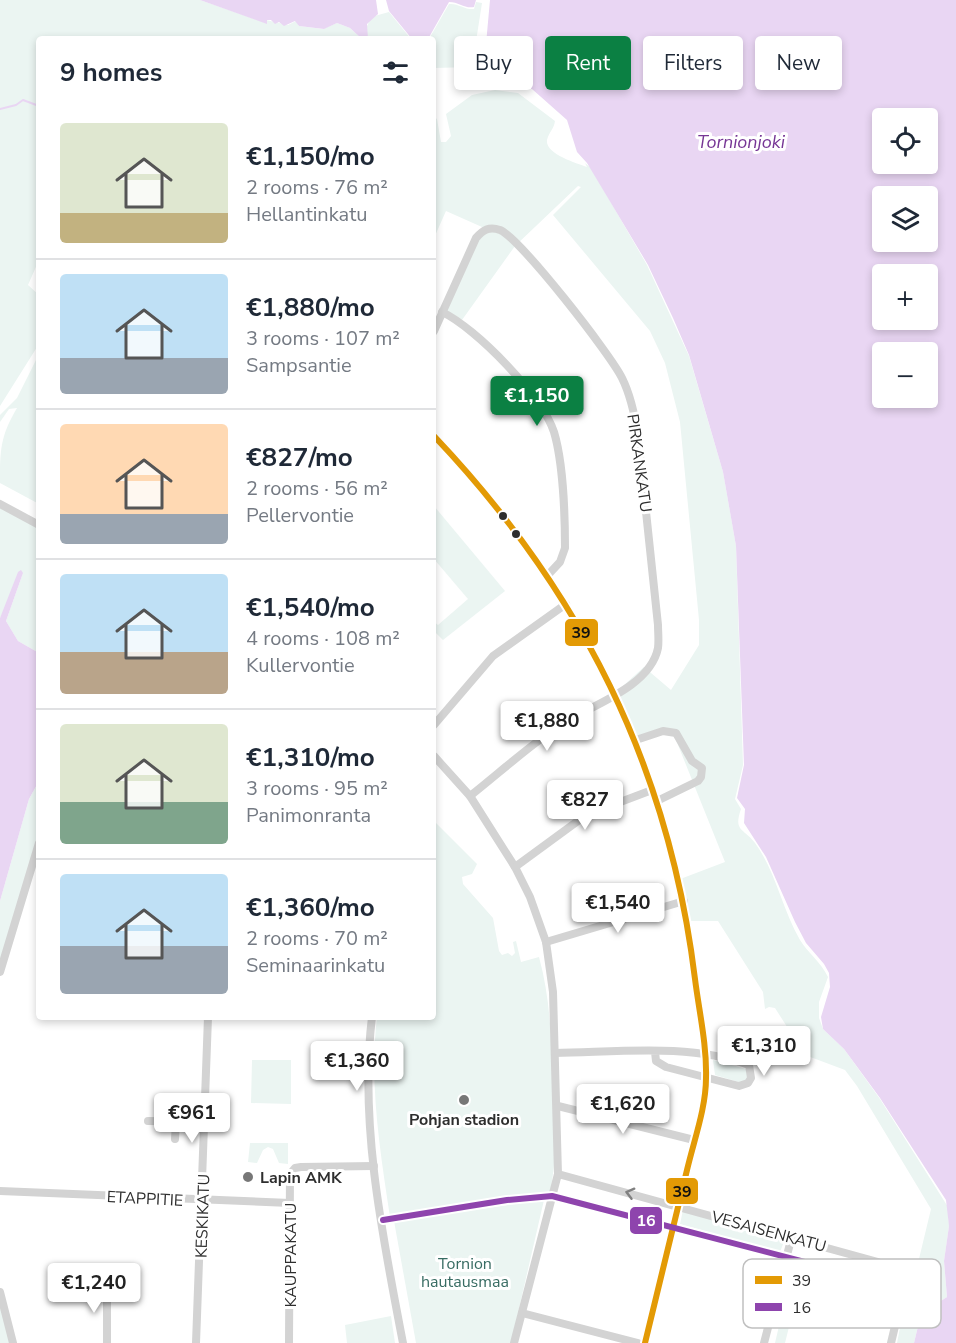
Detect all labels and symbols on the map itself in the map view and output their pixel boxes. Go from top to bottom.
water label: Tornionjoki [697,130,786,154]
pin: €1,150 [488,376,586,427]
street label: PIRKANKATU [621,412,657,514]
unlabelled marker [497,510,509,522]
unlabelled marker [510,528,522,540]
line badge: 39 [564,618,599,647]
text: 39 [571,622,591,644]
pin: €1,880 [498,701,596,752]
pin: €827 [549,780,621,831]
pin: €1,540 [569,883,667,934]
pin: €1,310 [715,1026,813,1077]
pin: €1,360 [308,1041,406,1092]
pin: €1,620 [574,1084,672,1135]
pin: €961 [156,1093,228,1144]
marker: Pohjan stadion [457,1093,471,1107]
place label: Pohjan stadion [409,1109,519,1131]
place label: Lapin AMK [260,1167,343,1189]
marker: Lapin AMK [241,1170,255,1184]
street label: KESKIKATU [191,1173,215,1259]
line badge: 39 [665,1177,699,1205]
text: 39 [672,1181,692,1203]
street label: ETAPPITIE [106,1186,184,1212]
one-way arrow [626,1188,636,1201]
street label: KAUPPAKATU [280,1203,302,1307]
line badge: 16 [629,1206,663,1235]
street label: VESAISENKATU [708,1206,829,1258]
text: 16 [636,1210,656,1232]
park label: Tornion hautausmaa [421,1253,509,1293]
legend [743,1259,941,1328]
pin: €1,240 [45,1263,143,1314]
text: 39 [792,1270,811,1292]
text: 16 [792,1297,811,1319]

